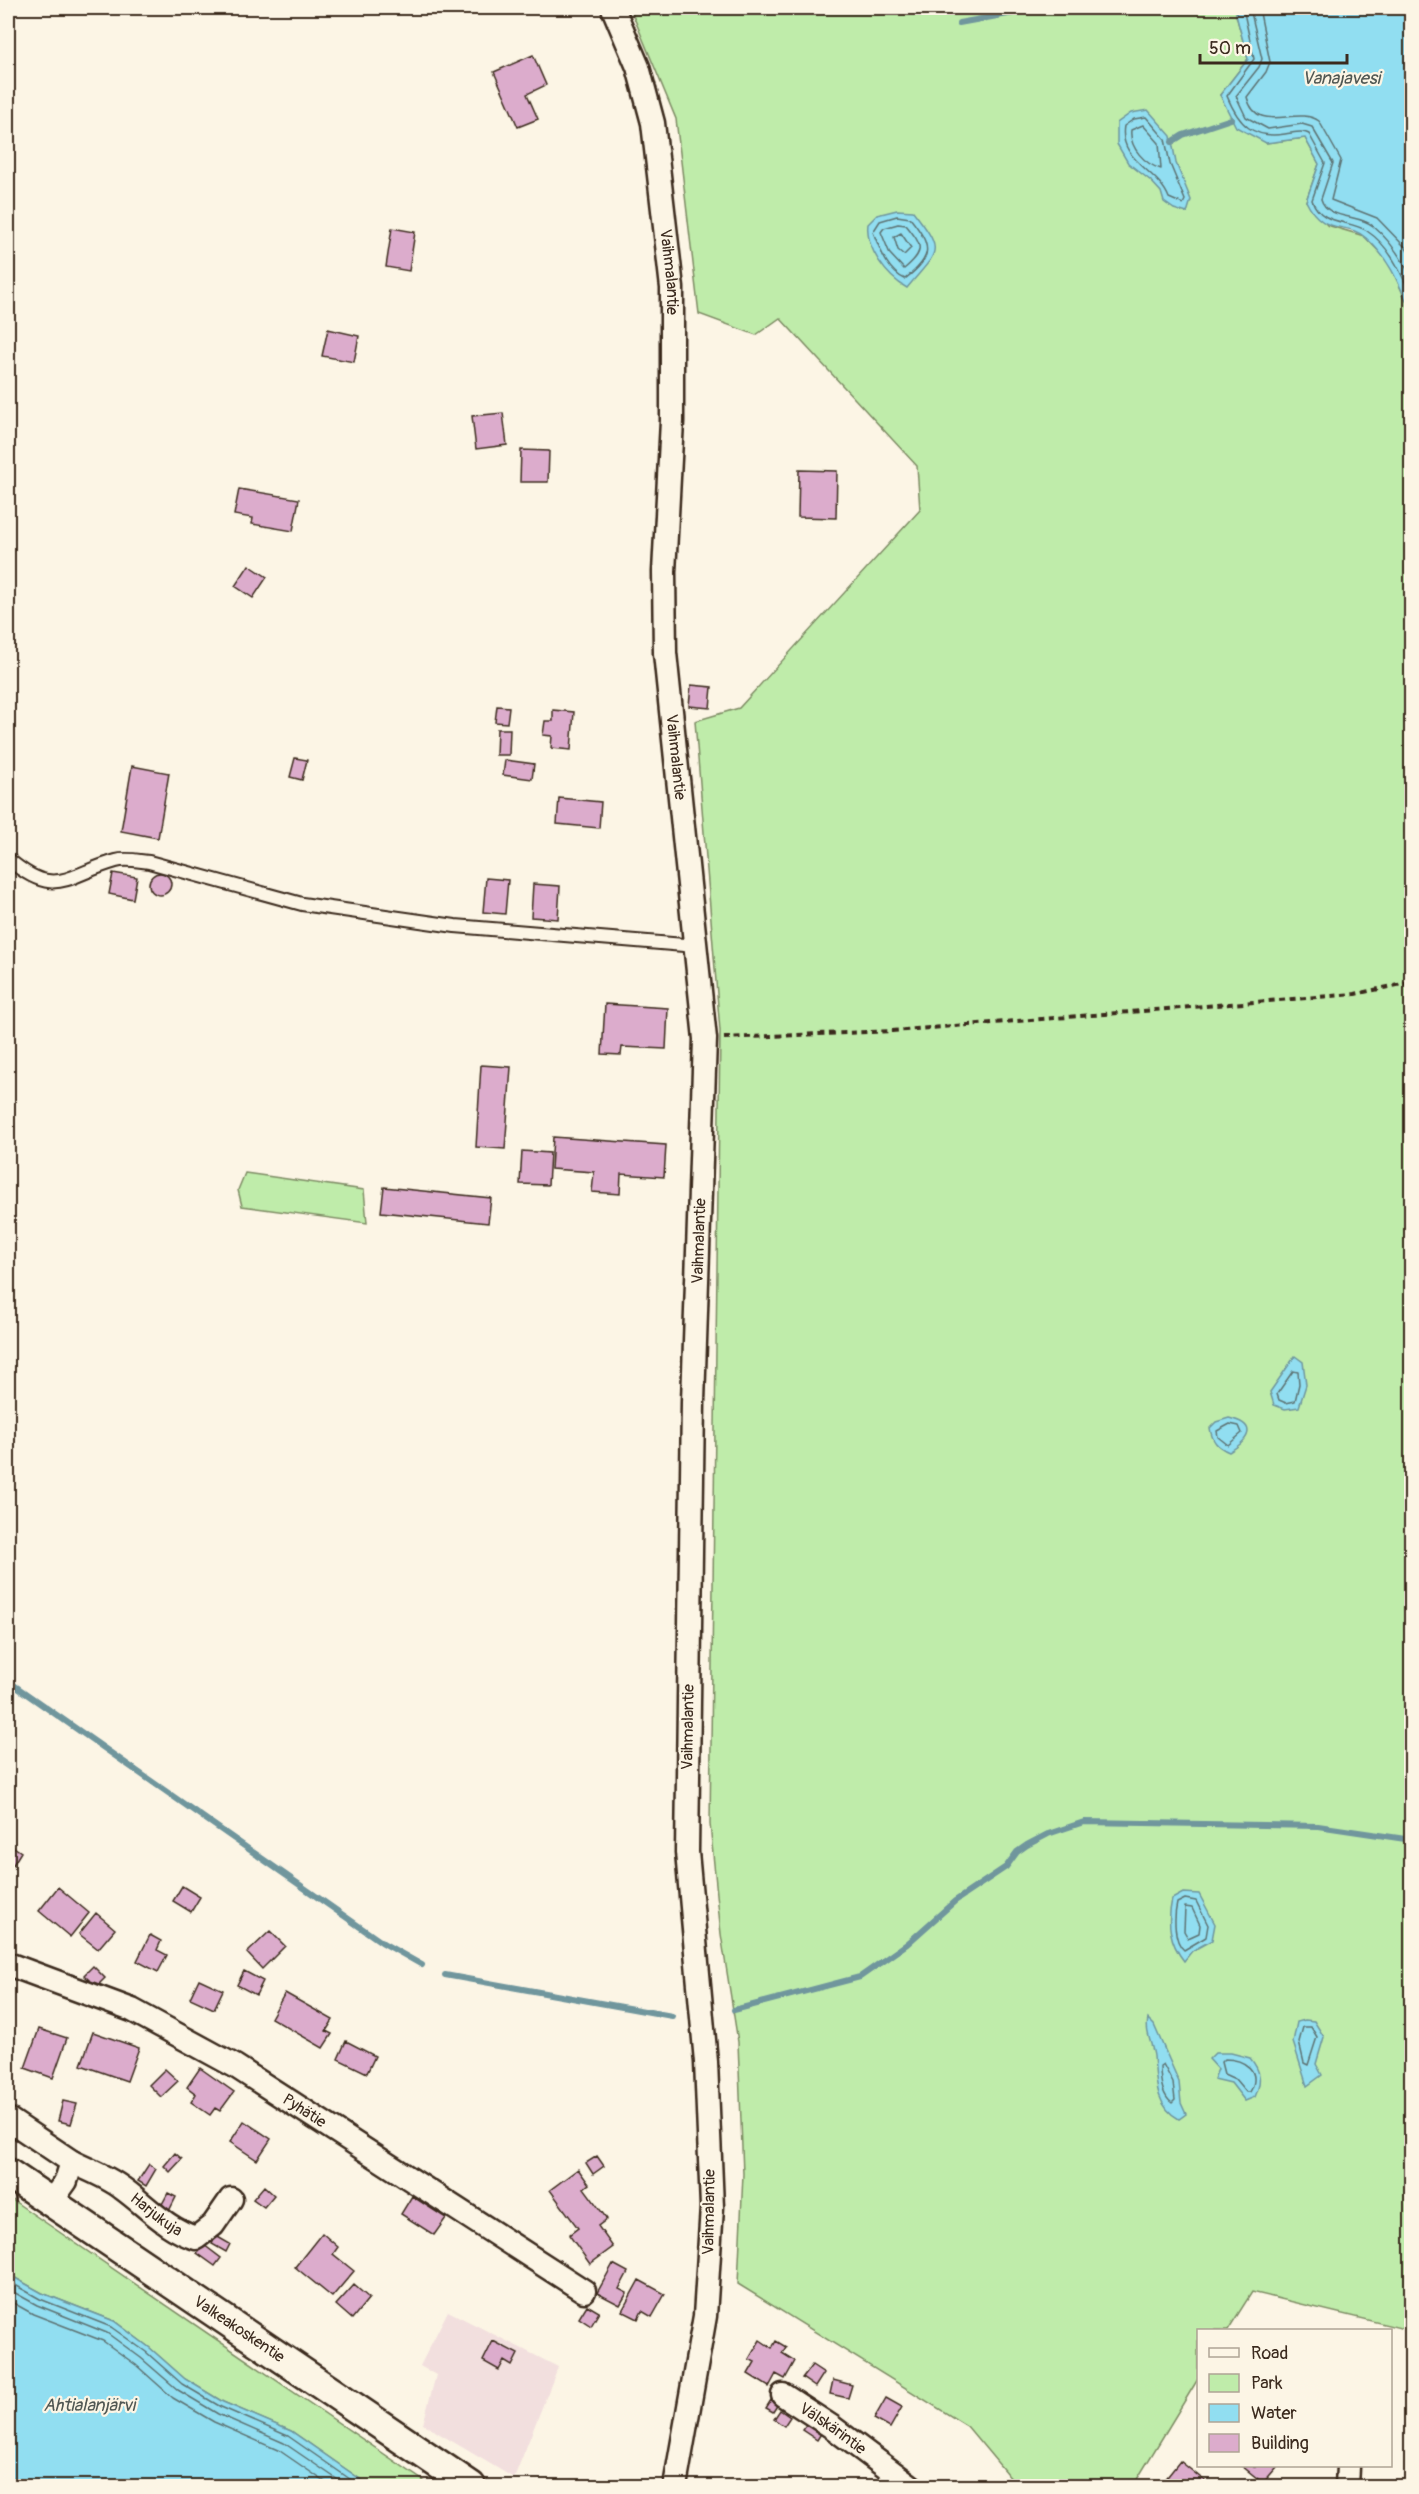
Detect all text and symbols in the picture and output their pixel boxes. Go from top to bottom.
scale bar [1200,27,1347,65]
text: 50 m [1209,37,1251,60]
water label: Vanajavesi [1302,67,1383,90]
street label: Vaihmalantie [655,228,682,315]
street label: Vaihmalantie [661,713,690,801]
street label: Vaihmalantie [688,1198,710,1284]
street label: Vaihmalantie [677,1684,699,1770]
street label: Pyhätie [279,2089,330,2132]
street label: Vaihmalantie [698,2169,720,2255]
street label: Harjukuja [126,2188,186,2241]
street label: Valkeakoskentie [190,2291,289,2367]
legend [1197,2329,1392,2467]
text: Road [1251,2342,1288,2365]
text: Park [1251,2372,1283,2395]
water label: Ahtialanjärvi [43,2394,138,2417]
street label: Välskärintie [796,2398,870,2459]
text: Water [1251,2402,1297,2425]
text: Building [1251,2432,1309,2455]

